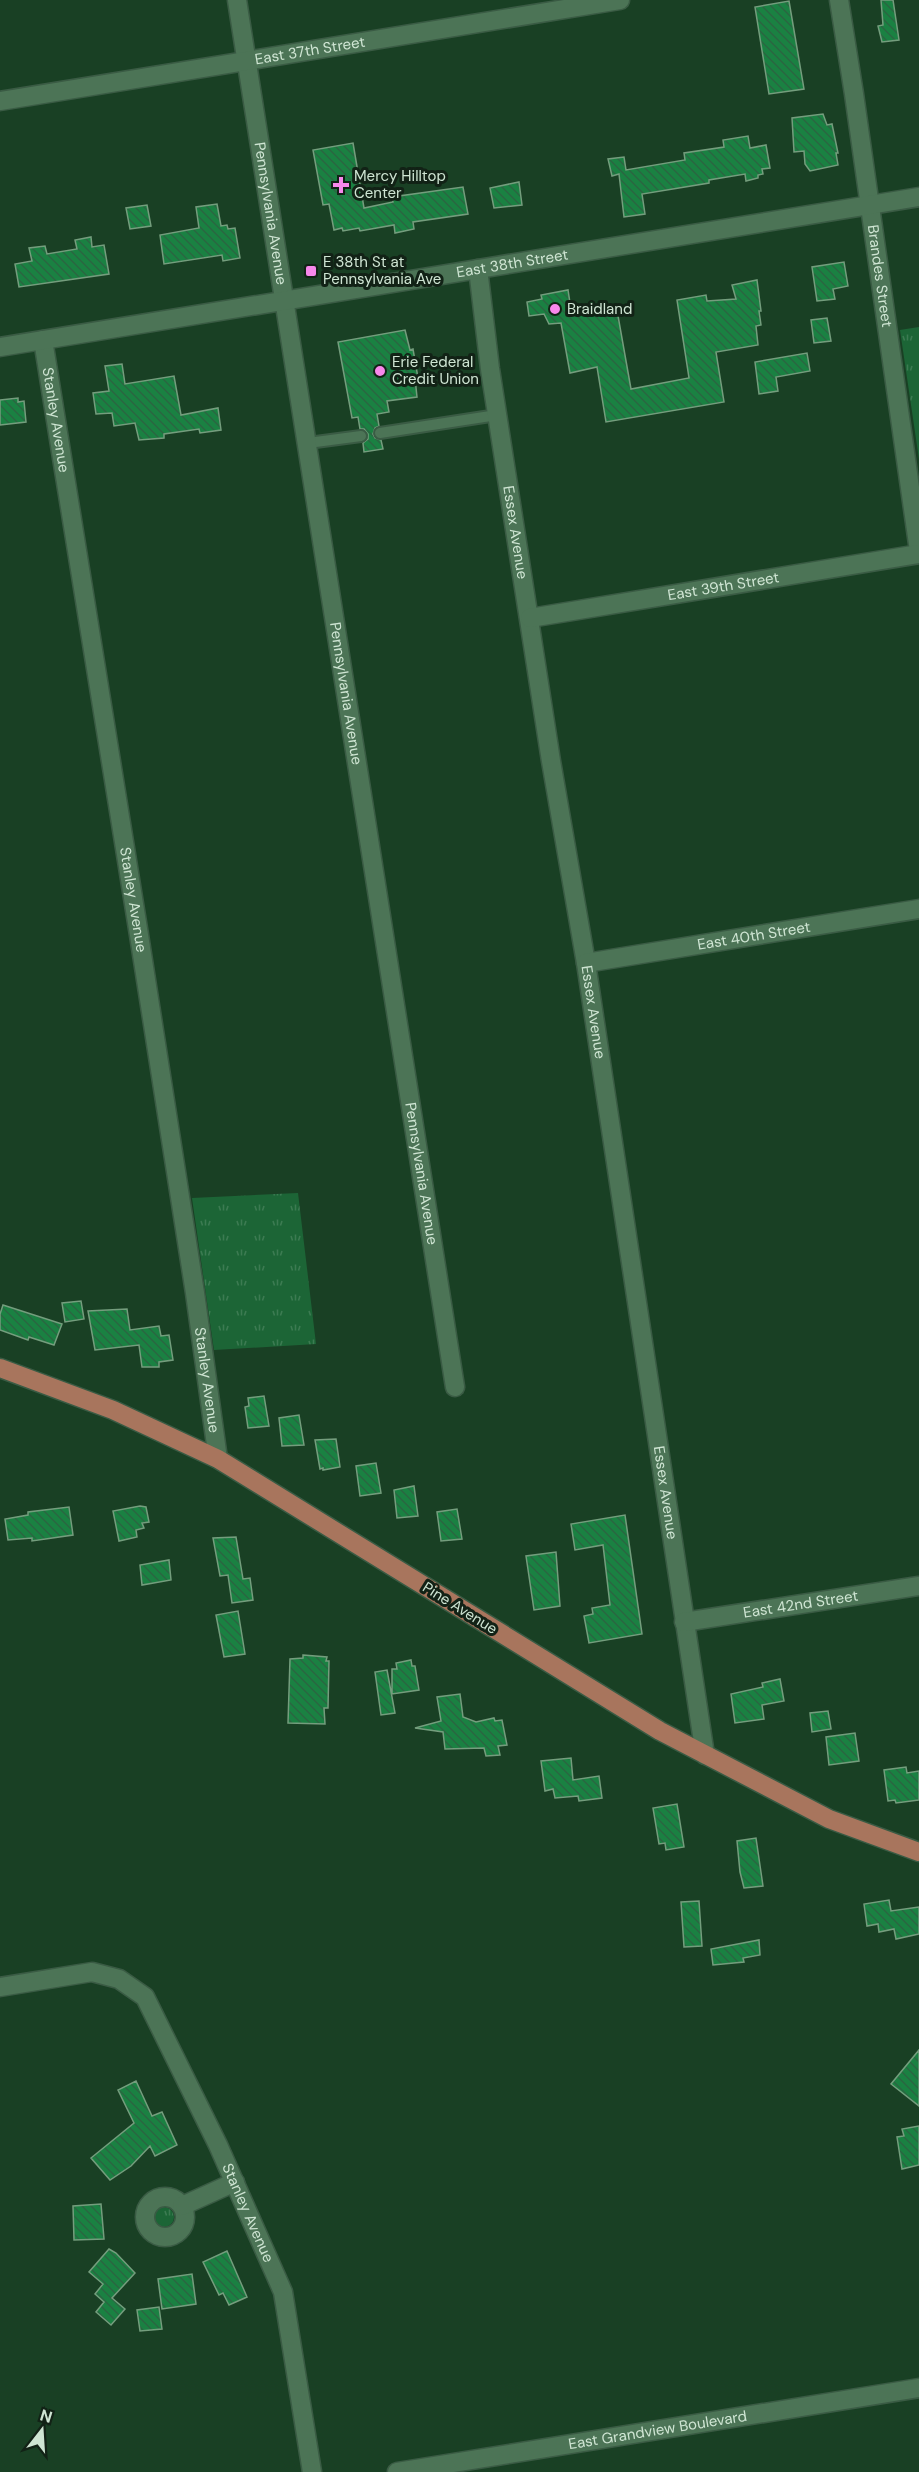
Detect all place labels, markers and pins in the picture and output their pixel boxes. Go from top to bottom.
place label: Mercy Hilltop Center [354,166,446,203]
marker: Mercy Hilltop Center [332,176,350,194]
place label: E 38th St at Pennsylvania Ave [323,252,441,289]
marker: E 38th St at Pennsylvania Ave [304,264,318,278]
place label: Braidland [567,299,632,319]
marker: Braidland [548,302,562,316]
place label: Erie Federal Credit Union [392,352,479,389]
marker: Erie Federal Credit Union [373,364,387,378]

